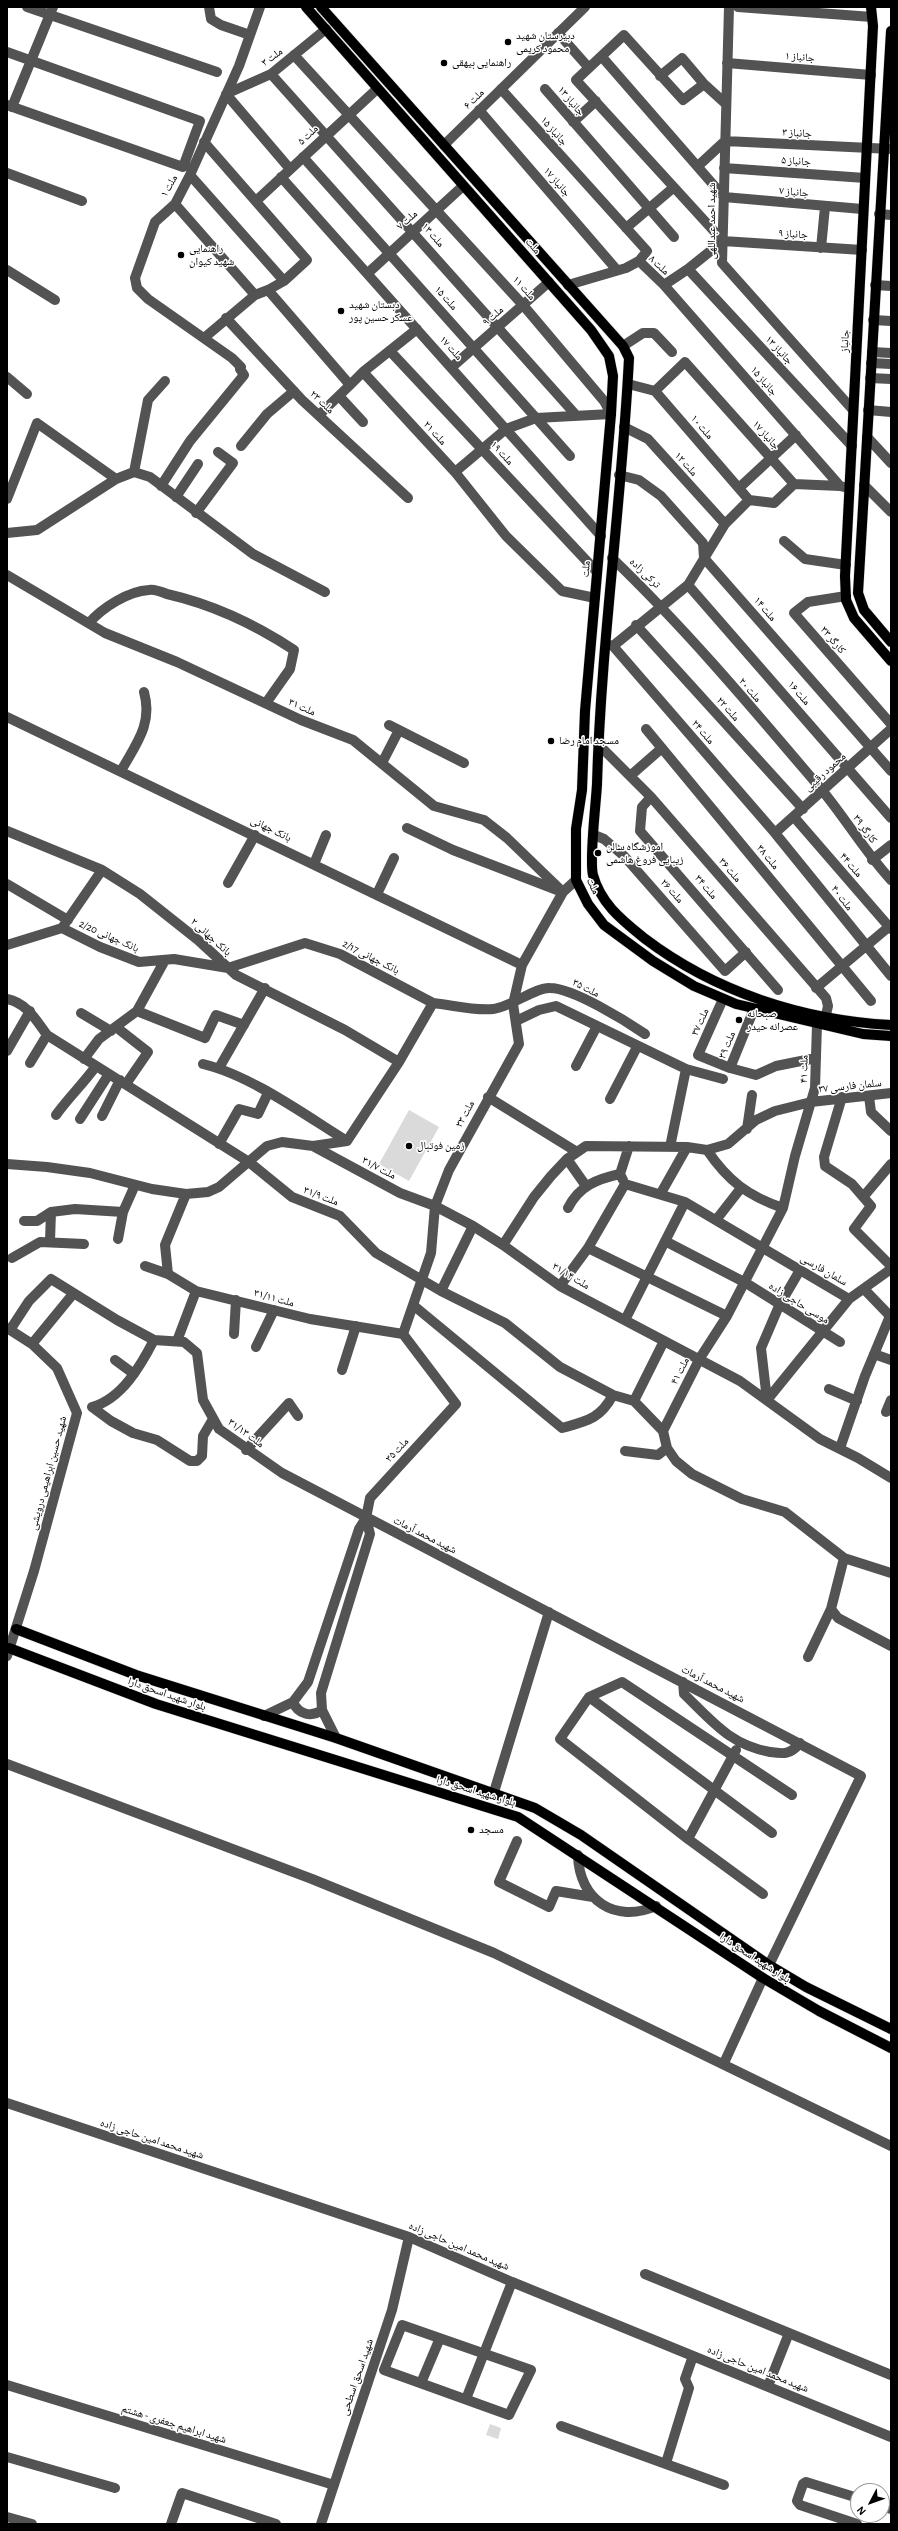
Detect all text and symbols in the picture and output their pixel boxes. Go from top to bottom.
place label: دبیرستان شهید محمود کریمی [516,29,575,55]
marker: دبیرستان شهید محمود کریمی [503,37,513,47]
street label: ملت ۳ [259,45,285,69]
street label: جانباز ۱ [785,49,815,65]
place label: راهنمایی بیهقی [452,56,511,70]
marker: راهنمایی بیهقی [439,58,449,68]
street label: جانباز ۱۳ [555,83,587,119]
street label: ملت ۶ [461,86,487,112]
street label: جانباز ۱۵ [537,114,571,148]
street label: ملت ۵ [295,122,321,148]
street label: جانباز ۳ [782,126,812,140]
street label: جانباز ۵ [781,153,811,169]
street label: جانباز ۱۷ [541,165,573,199]
street label: ملت ۱ [158,173,180,199]
street label: شهید احمد عبداللهی [705,183,719,259]
street label: جانباز ۷ [778,184,810,200]
street label: ملت ۷ [394,207,420,233]
street label: ملت ۱۳ [419,220,447,250]
street label: جانباز ۹ [778,226,808,242]
street label: ملت [523,235,543,257]
place label: راهنمایی شهید کیوان [189,242,234,268]
marker: راهنمایی شهید کیوان [176,250,186,260]
street label: ملت ۸ [646,252,672,278]
street label: ملت ۱۱ [510,273,538,303]
street label: ملت ۱۵ [432,283,460,313]
place label: دبستان شهید عسکر حسین پور [349,298,413,324]
street label: ملت ۹ [480,303,506,329]
marker: دبستان شهید عسکر حسین پور [336,306,346,316]
street label: جانباز [838,329,852,353]
street label: ملت ۱۷ [437,333,465,363]
street label: جانباز ۱۳ [762,333,796,367]
street label: جانباز ۱۵ [748,364,780,398]
street label: ملت ۲۳ [307,387,337,417]
street label: ملت ۱۰ [688,412,716,442]
street label: ملت ۲۱ [420,418,450,448]
street label: جانباز ۱۷ [749,418,783,452]
street label: ملت ۱۹ [487,438,517,468]
street label: ملت ۱۲ [672,449,700,479]
street label: ترکی زاده [627,555,663,591]
street label: ملت [579,560,593,578]
street label: ملت ۱۴ [751,594,779,624]
street label: کارگر ۳۳ [817,623,849,657]
street label: ملت ۲۰ [736,675,764,705]
street label: ملت ۱۶ [785,678,813,708]
street label: ملت ۲۲ [714,694,742,724]
street label: ملت ۳۱ [286,695,318,719]
street label: ملت ۲۴ [689,717,717,747]
place label: مسجد امام رضا [559,734,619,748]
marker: مسجد امام رضا [546,736,556,746]
street label: محمود رقیبی [801,750,849,794]
street label: کارگر ۳۹ [850,812,880,846]
street label: بانک جهانی [248,813,294,845]
place label: اموزشگاه سالن زیبایی فروغ هاشمی [606,840,684,866]
street label: ملت ۳۸ [754,842,782,872]
marker: اموزشگاه سالن زیبایی فروغ هاشمی [593,848,603,858]
street label: ملت ۴۴ [837,850,865,880]
street label: ملت ۳۶ [716,855,744,885]
street label: ملت ۳۴ [692,872,720,902]
street label: ملت [583,876,603,896]
street label: ملت ۲۶ [658,876,686,906]
street label: ملت ۴۰ [828,883,856,913]
street label: بانک جهانی ۲ [188,915,234,959]
street label: بانک جهانی 2/20 [77,917,141,955]
street label: بانک جهانی 2/17 [340,937,402,977]
street label: ملت ۳۵ [570,976,602,1000]
street label: ملت ۳۷ [688,1006,712,1038]
place label: صبحانه عصرانه حیدر [747,1007,798,1033]
marker: صبحانه عصرانه حیدر [734,1015,744,1025]
street label: ملت ۳۹ [716,1029,738,1061]
street label: ملت ۴۱ [797,1055,811,1083]
street label: سلمان فارسی ۳۷ [818,1076,882,1096]
street label: ملت ۳۳ [453,1098,477,1130]
place label: زمین فوتبال [417,1139,465,1153]
marker: زمین فوتبال [404,1141,414,1151]
street label: ملت ۳۱/۷ [360,1154,398,1182]
street label: ملت ۳۱/۹ [302,1183,340,1209]
street label: سلمان فارسی [798,1251,850,1289]
street label: ملت ۳۱/۱۴ [550,1260,592,1292]
street label: موسی حاجی زاده [766,1279,832,1327]
street label: ملت ۳۱/۱۱ [252,1286,296,1310]
street label: ملت ۴۱ [668,1355,692,1387]
street label: شهید حسین ابراهیمی درویشی [26,1414,70,1532]
street label: ملت ۳۱/۱۳ [225,1415,267,1451]
street label: ملت ۳۵ [382,1435,412,1465]
street label: شهید محمد آرمات [391,1513,459,1557]
street label: شهید محمد آرمات [679,1662,747,1706]
street label: بلوار شهید اسحق دارا [126,1674,208,1714]
street label: بلوار شهید اسحق دارا [435,1773,517,1809]
place label: مسجد [479,1823,504,1837]
marker: مسجد [466,1825,476,1835]
street label: بلوار شهید اسحق دارا [717,1930,793,1986]
street label: شهید محمد امین حاجی زاده [98,2116,206,2162]
street label: شهید محمد امین حاجی زاده [407,2219,511,2273]
street label: شهید اسحق اسطحی [338,2337,376,2417]
street label: شهید محمد امین حاجی زاده [705,2343,811,2395]
street label: شهید ابراهیم جعفری - هشتم [120,2402,228,2446]
north arrow [850,2483,890,2523]
text: N [855,2504,868,2517]

